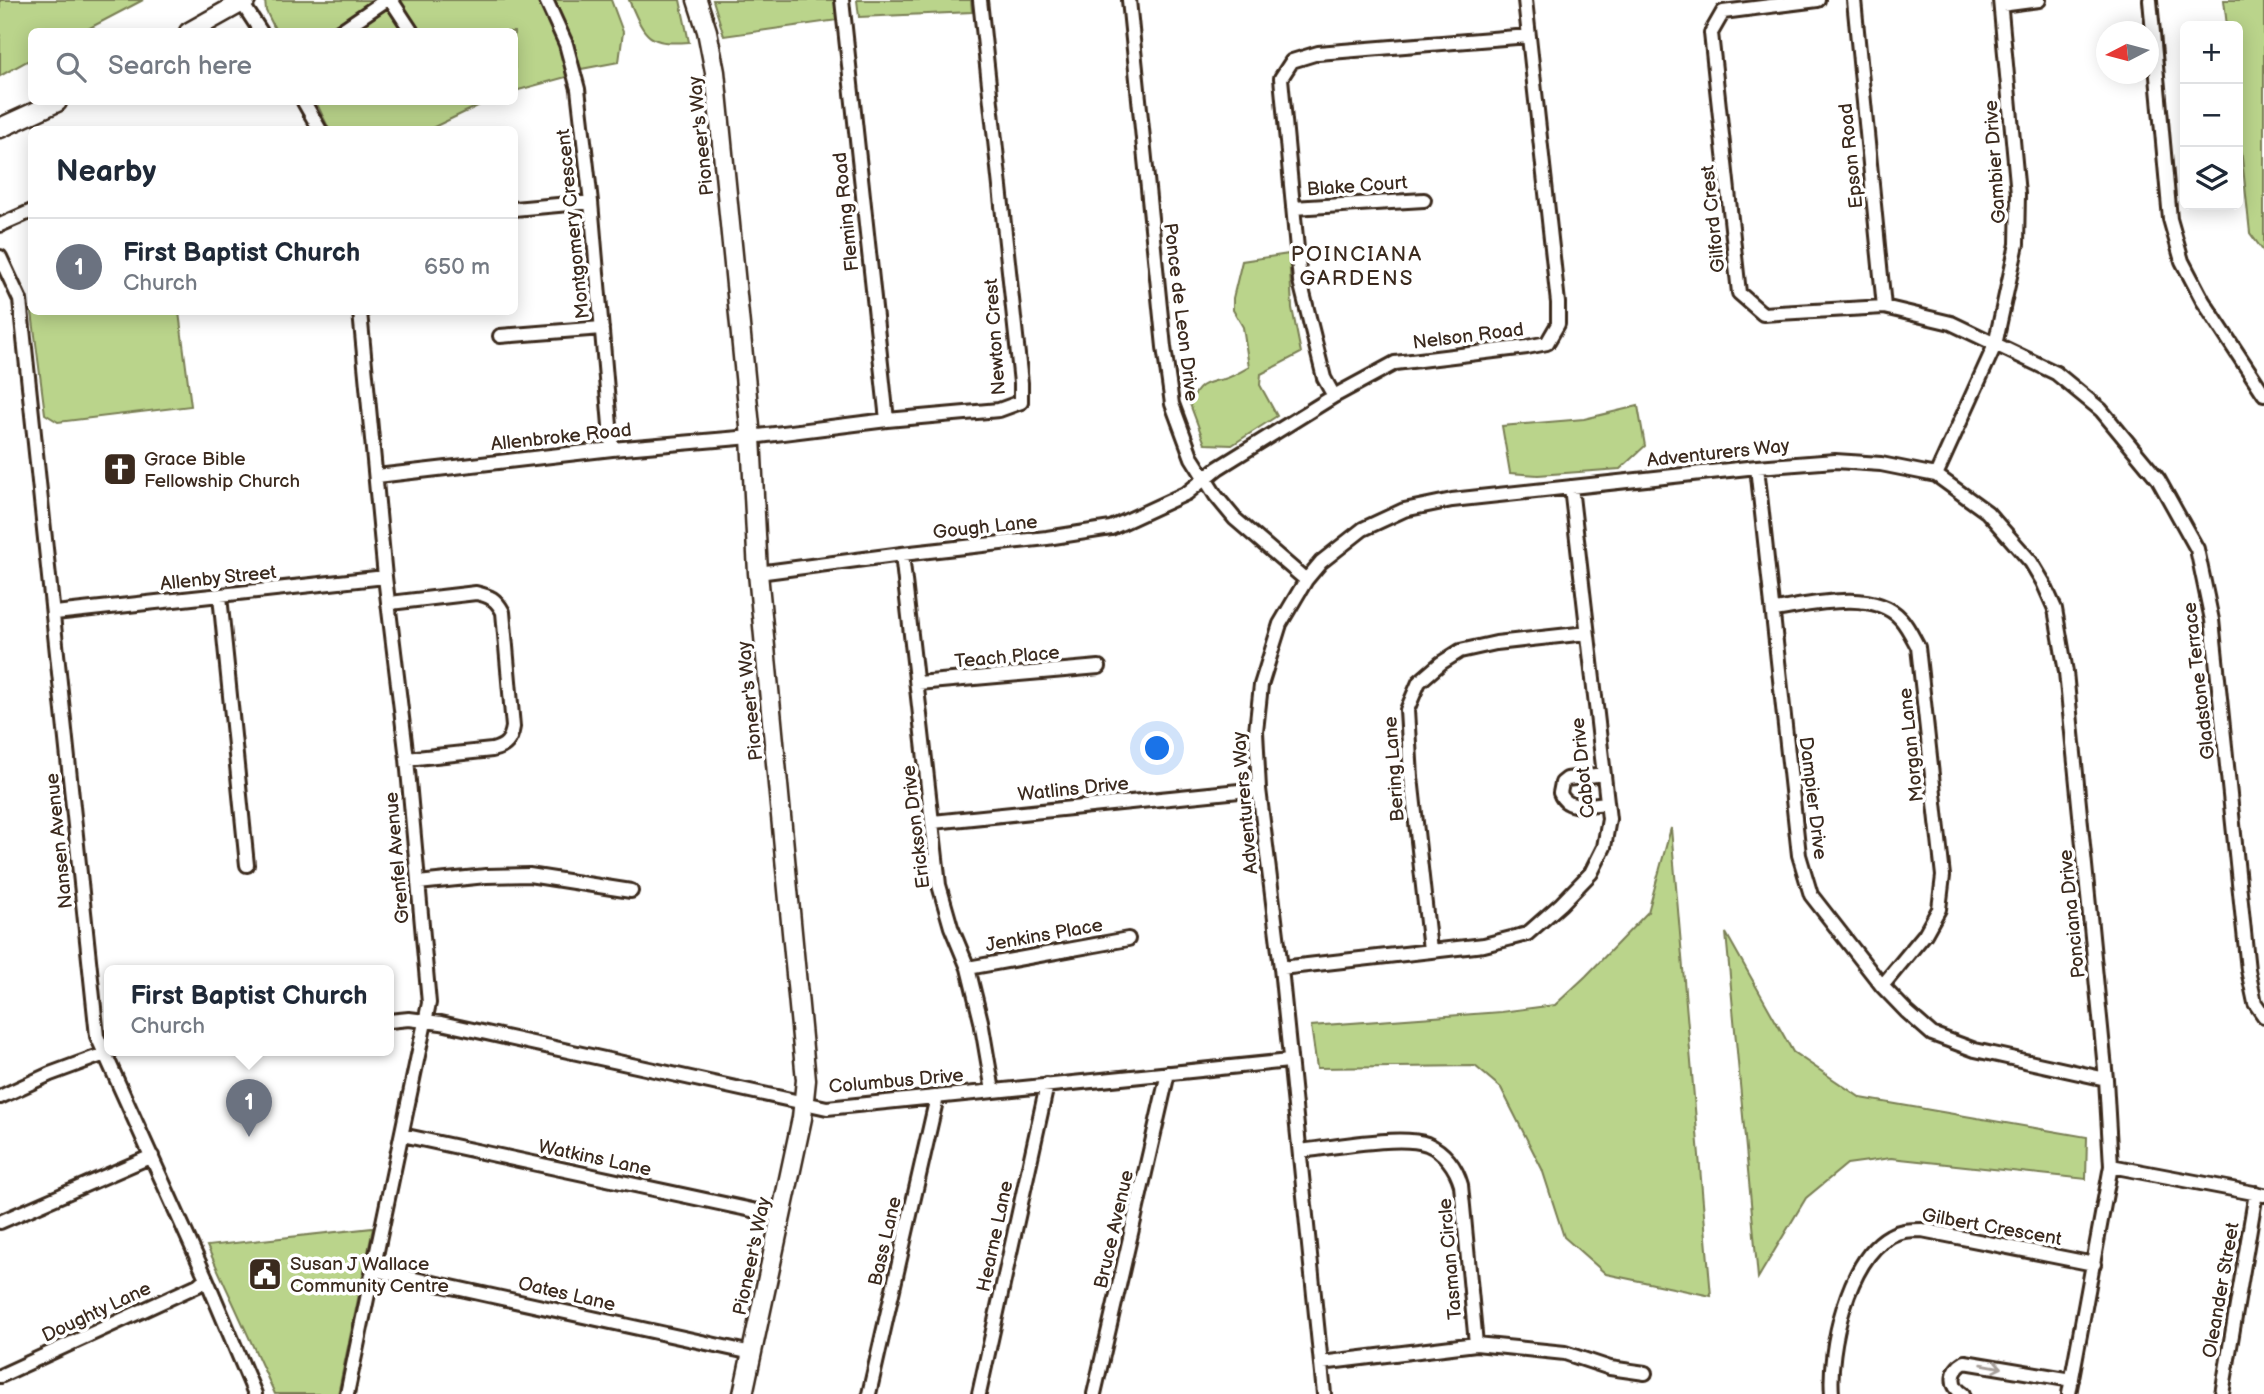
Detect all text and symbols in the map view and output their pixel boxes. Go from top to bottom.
north arrow [2096,21,2159,84]
map controls [2180,21,2243,210]
button: + [2180,21,2243,84]
search box [28,28,518,105]
icon: search [52,48,90,86]
text: Search here [108,51,252,82]
street label: Pioneer's Way [684,74,719,197]
button: − [2180,84,2243,147]
street label: Gambier Drive [1980,99,2011,225]
street label: Epson Road [1835,102,1868,210]
street label: Montgomery Crescent [552,128,595,320]
button: layers [2180,147,2243,210]
street label: Fleming Road [829,151,864,273]
text: Nearby [56,154,156,190]
street label: Gilford Crest [1696,164,1731,274]
street label: Blake Court [1306,171,1408,201]
street label: Ponce de Leon Drive [1158,222,1203,403]
text: First Baptist Church [123,238,360,269]
district label: POINCIANA GARDENS [1291,242,1423,291]
text: 1 [74,253,84,281]
text: 650 m [424,253,490,281]
text: Church [123,269,198,297]
street label: Newton Crest [980,278,1011,396]
street label: Nelson Road [1411,318,1525,355]
street label: Allenbroke Road [490,419,633,456]
street label: Adventurers Way [1646,435,1791,472]
place label: Grace Bible Fellowship Church [144,448,300,493]
church icon: Grace Bible Fellowship Church [101,450,139,488]
street label: Gough Lane [932,511,1039,544]
street label: Allenby Street [159,561,278,596]
street label: Gladstone Terrace [2178,601,2221,761]
street label: Pioneer's Way [733,639,768,762]
street label: Teach Place [954,641,1061,674]
street label: Morgan Lane [1894,687,1929,803]
street label: Bering Lane [1379,715,1410,822]
street label: Cabot Drive [1567,716,1600,819]
street label: Adventurers Way [1228,730,1263,875]
your location [1140,731,1174,765]
street label: Dampier Drive [1794,736,1831,861]
street label: Erickson Drive [898,764,935,890]
street label: Nansen Avenue [41,772,78,910]
street label: Watlins Drive [1017,772,1130,807]
street label: Grenfel Avenue [380,791,415,925]
street label: Ponciana Drive [2054,848,2091,979]
street label: Jenkins Place [984,914,1105,957]
popup [104,965,394,1056]
text: First Baptist Church [130,981,368,1012]
text: Church [130,1012,205,1040]
street label: Columbus Drive [828,1064,965,1099]
pin: 1 [226,1079,272,1137]
street label: Watkins Lane [536,1135,653,1182]
street label: Bruce Avenue [1090,1168,1139,1291]
street label: Hearne Lane [972,1179,1018,1294]
street label: Pioneer's Way [729,1195,776,1317]
street label: Bass Lane [864,1195,907,1288]
street label: Tasman Circle [1434,1197,1467,1321]
street label: Gilbert Crescent [1920,1204,2064,1251]
street label: Oleander Street [2198,1221,2245,1360]
place label: Susan J Wallace Community Centre [290,1253,449,1298]
public building icon: Susan J Wallace Community Centre [246,1255,284,1293]
street label: Oates Lane [516,1272,618,1317]
street label: Doughty Lane [38,1277,155,1348]
one-way arrow [1980,1359,2003,1373]

